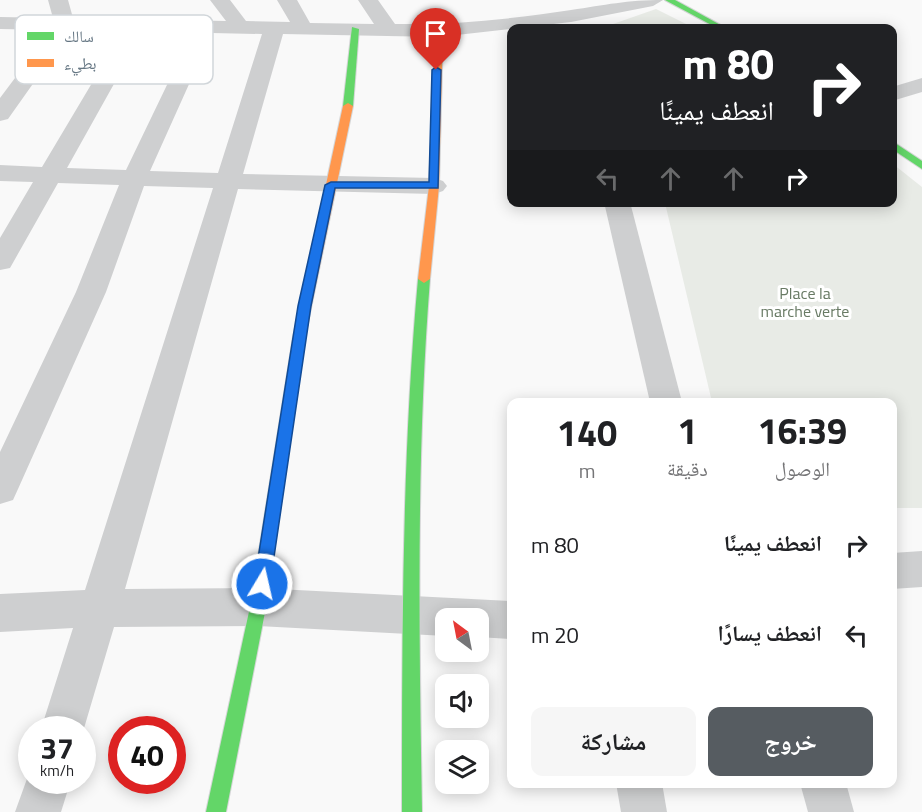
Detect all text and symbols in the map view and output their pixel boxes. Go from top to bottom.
pin [410,8,461,70]
legend [15,15,213,84]
icon: arrive [419,17,452,50]
text: سالك [64,24,94,48]
text: 80 m [682,31,774,95]
icon: right [795,48,873,126]
text: بطيء [64,51,96,76]
text: انعطف يمينًا [659,89,774,130]
icon: left [591,162,624,195]
icon: ahead [654,162,687,195]
icon: ahead [717,162,750,195]
icon: right [780,162,813,195]
park label: Place la marche verte [761,281,849,323]
text: 1 [677,403,697,458]
text: 16:39 [757,403,847,458]
text: 140 [557,405,617,460]
text: دقيقة [667,453,708,484]
text: الوصول [775,453,830,484]
text: m [579,455,595,486]
text: انعطف يمينًا [724,526,822,560]
text: 80 m [531,528,579,562]
icon: right [840,529,873,562]
position arrow [230,552,294,616]
north arrow [435,608,489,662]
map controls [435,608,489,794]
text: انعطف يسارًا [717,616,822,650]
text: 20 m [531,618,579,652]
icon: left [840,619,873,652]
button: sound [435,674,489,728]
button: مشاركة [531,707,696,776]
button: خروج [708,707,873,776]
speed limit sign: 40 [108,716,186,794]
text: 37 [40,725,74,771]
button: layers [435,740,489,794]
text: km/h [40,759,74,782]

